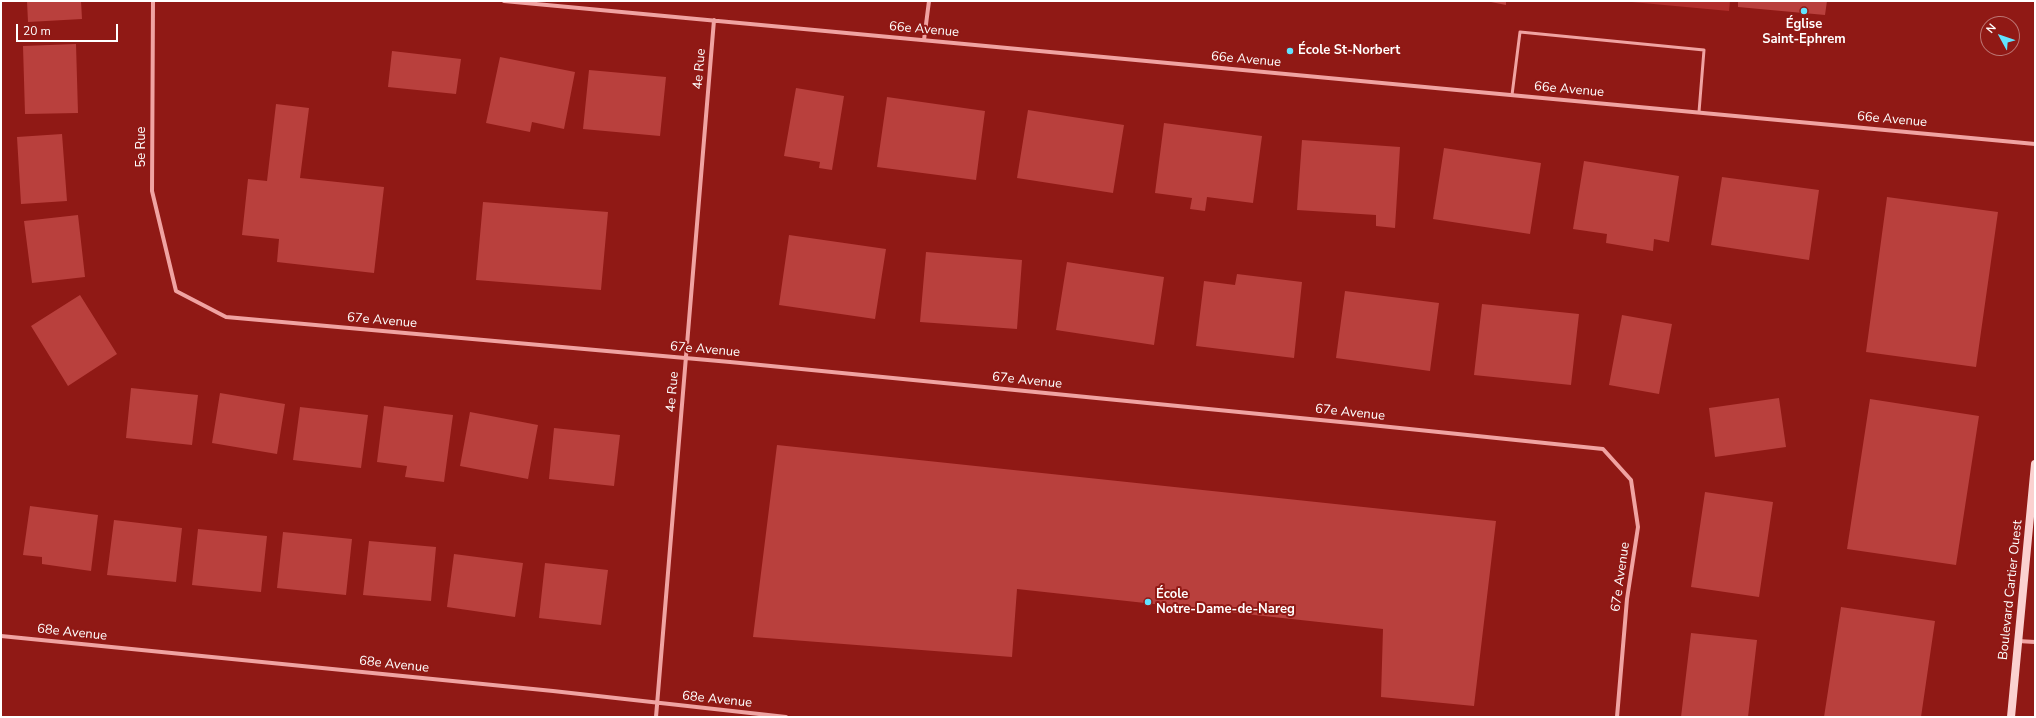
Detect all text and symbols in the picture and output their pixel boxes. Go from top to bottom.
marker: Église Saint-Ephrem [1799,6,1809,16]
scale bar [18,16,120,42]
north arrow [1980,16,2020,56]
place label: Église Saint-Ephrem [1762,17,1846,48]
street label: 66e Avenue [888,19,960,41]
text: N [1983,21,2000,37]
text: 20 m [23,23,51,39]
place label: École St-Norbert [1298,43,1400,59]
marker: École St-Norbert [1285,46,1295,56]
street label: 4e Rue [690,48,710,90]
street label: 66e Avenue [1210,49,1282,71]
street label: 66e Avenue [1533,79,1605,101]
street label: 66e Avenue [1856,109,1928,131]
street label: 5e Rue [134,127,150,167]
street label: 67e Avenue [346,310,418,332]
street label: 67e Avenue [669,339,741,361]
street label: 67e Avenue [991,370,1063,392]
street label: 4e Rue [663,371,683,413]
street label: 67e Avenue [1314,402,1386,424]
street label: Boulevard Cartier Ouest [1996,519,2026,661]
street label: 67e Avenue [1608,541,1634,613]
place label: École Notre-Dame-de-Nareg [1156,587,1295,618]
marker: École Notre-Dame-de-Nareg [1143,597,1153,607]
street label: 68e Avenue [36,622,108,644]
street label: 68e Avenue [358,654,430,676]
street label: 68e Avenue [681,689,753,711]

